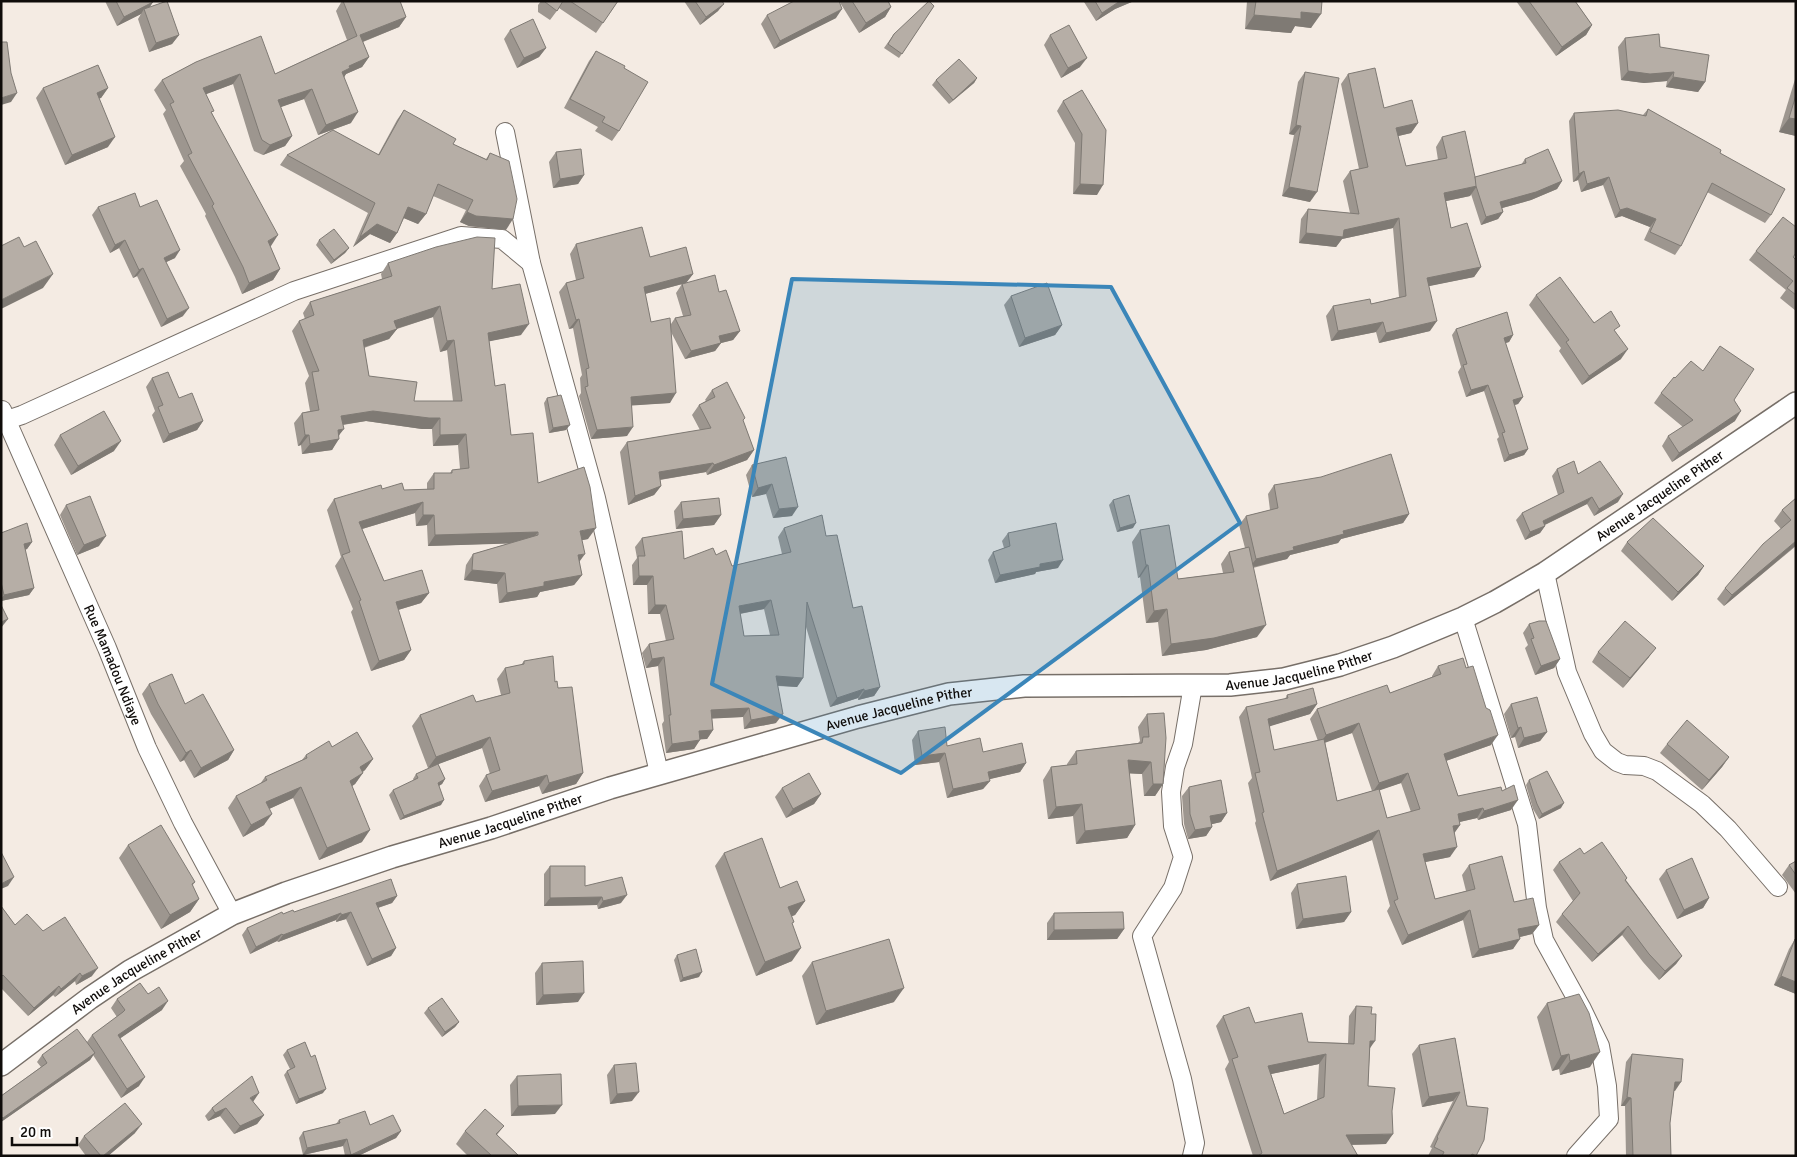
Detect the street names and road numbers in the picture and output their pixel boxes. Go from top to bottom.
street label: Avenue Jacqueline Pither [1592,446,1727,545]
street label: Rue Mamadou Ndiaye [80,602,145,728]
street label: Avenue Jacqueline Pither [1225,646,1376,694]
street label: Avenue Jacqueline Pither [824,683,974,734]
street label: Avenue Jacqueline Pither [436,789,585,852]
street label: Avenue Jacqueline Pither [68,924,205,1018]

